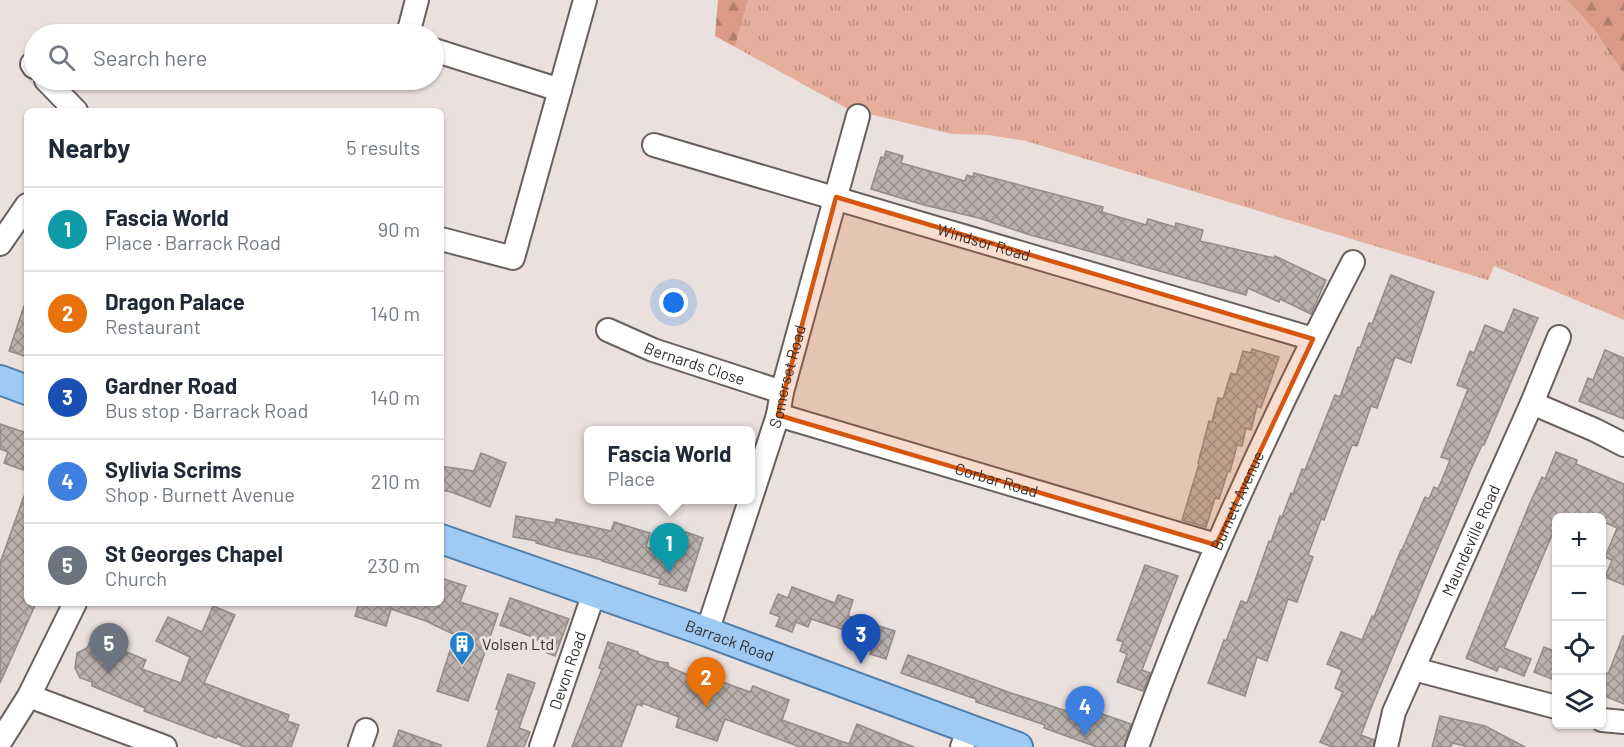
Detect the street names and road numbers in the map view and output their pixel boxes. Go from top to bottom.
street label: Windsor Road [935,219,1033,264]
street label: Somerset Road [764,322,809,431]
street label: Bernards Close [641,337,748,388]
street label: Burnett Avenue [1206,448,1267,553]
street label: Corbar Road [953,458,1040,501]
street label: Maundeville Road [1437,481,1503,599]
street label: Barrack Road [683,615,777,665]
street label: Devon Road [545,629,589,712]

